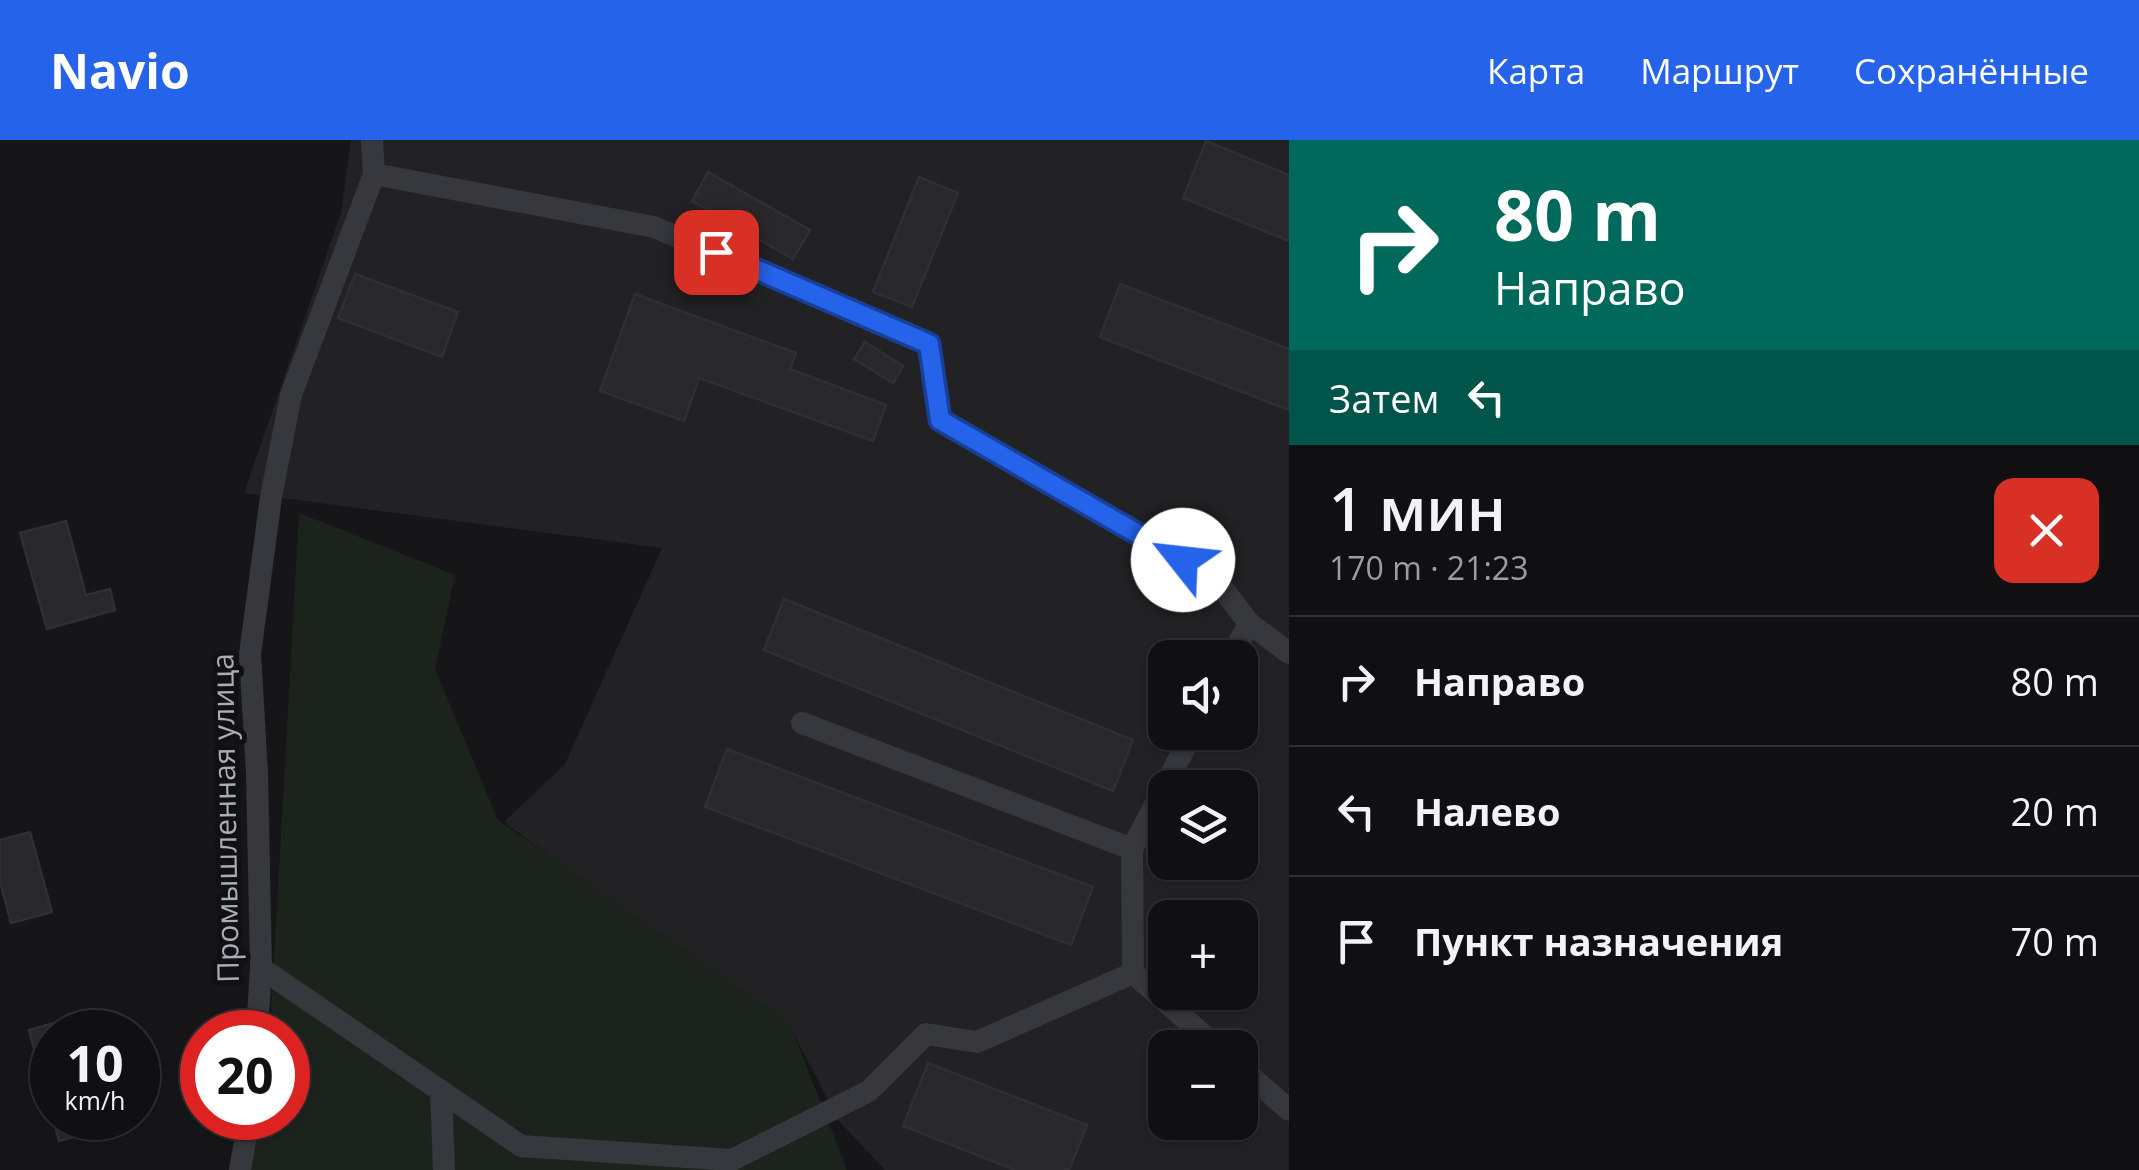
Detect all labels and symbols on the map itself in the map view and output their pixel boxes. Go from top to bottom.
pin [674,210,759,295]
position arrow [1131,508,1235,612]
street label: Промышленная улица [201,653,248,983]
speed limit sign: 20 [180,1010,310,1140]

